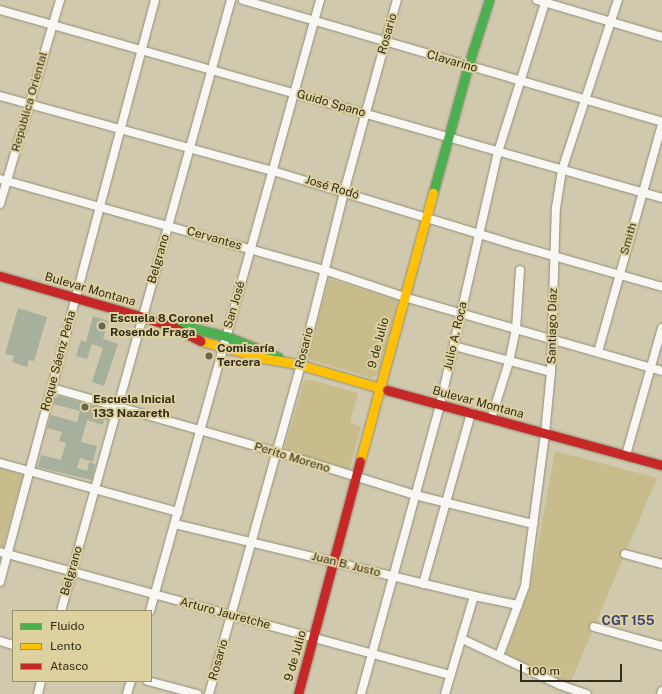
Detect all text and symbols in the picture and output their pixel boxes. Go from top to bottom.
street label: Rosario [375,12,401,56]
street label: Clavarino [425,48,479,76]
street label: República Oriental [9,50,51,154]
street label: Guido Spano [295,87,367,121]
street label: José Rodó [303,173,361,203]
street label: Smith [618,221,640,257]
street label: Cervantes [185,224,243,254]
street label: Belgrano [145,233,173,285]
street label: Bulevar Montana [43,270,137,310]
street label: San José [221,280,249,330]
street label: Santiago Díaz [545,288,561,364]
street label: Julio A. Roca [441,300,471,372]
street label: Roque Sáenz Peña [39,309,79,413]
place label: Escuela 8 Coronel Rosendo Fraga [110,312,214,340]
street label: 9 de Julio [365,316,393,370]
marker: Escuela 8 Coronel Rosendo Fraga [97,321,107,331]
street label: Rosario [293,326,317,370]
place label: Comisaría Tercera [217,342,275,370]
marker: Comisaría Tercera [204,351,214,361]
street label: Bulevar Montana [431,384,525,422]
place label: Escuela Inicial 133 Nazareth [93,393,175,421]
marker: Escuela Inicial 133 Nazareth [80,402,90,412]
street label: Perito Moreno [252,440,332,476]
street label: Belgrano [58,545,86,597]
street label: Juan B. Justo [310,549,382,581]
street label: Arturo Jauretche [178,595,272,633]
legend [12,610,152,682]
district label: CGT 155 [602,613,654,629]
text: Fluido [50,619,85,633]
street label: 9 de Julio [282,629,310,683]
street label: Rosario [206,638,232,682]
text: Lento [50,639,81,653]
scale bar [522,656,624,682]
text: Atasco [50,659,88,673]
text: 100 m [527,664,560,678]

